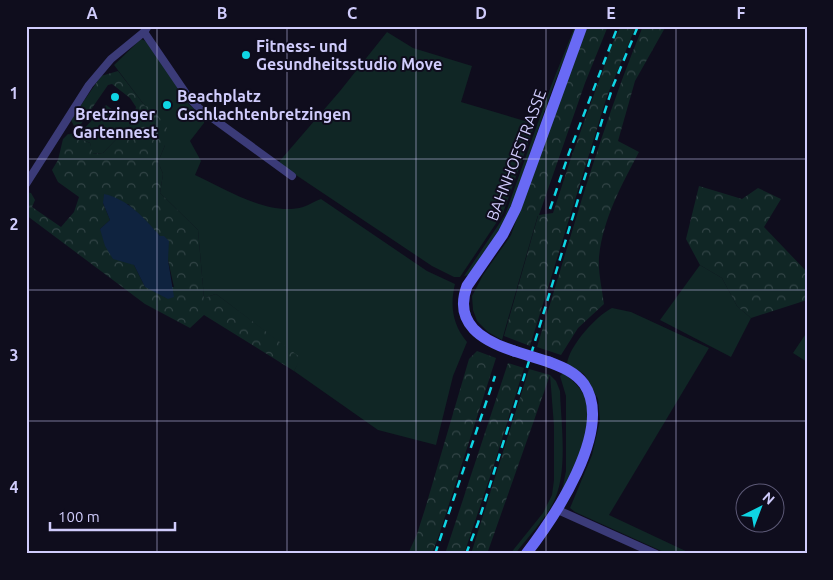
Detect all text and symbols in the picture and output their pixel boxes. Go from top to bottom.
text: A [86,4,98,22]
text: B [217,4,227,22]
text: C [347,4,357,22]
text: D [475,4,487,22]
text: E [606,4,616,22]
text: F [737,4,746,22]
place label: Fitness- und Gesundheitsstudio Move [256,37,442,73]
marker: Fitness- und Gesundheitsstudio Move [240,49,252,61]
text: 1 [9,84,19,102]
place label: Beachplatz Gschlachtenbretzingen [177,87,351,123]
street label: BAHNHOFSTRASSE [483,87,549,223]
marker: Bretzinger Gartennest [109,91,121,103]
marker: Beachplatz Gschlachtenbretzingen [161,99,173,111]
place label: Bretzinger Gartennest [73,105,157,141]
text: 2 [9,215,19,233]
text: 3 [9,346,19,364]
text: 4 [9,478,19,496]
north arrow [736,482,786,532]
text: N [759,489,778,508]
scale bar [50,500,175,532]
text: 100 m [58,508,100,525]

